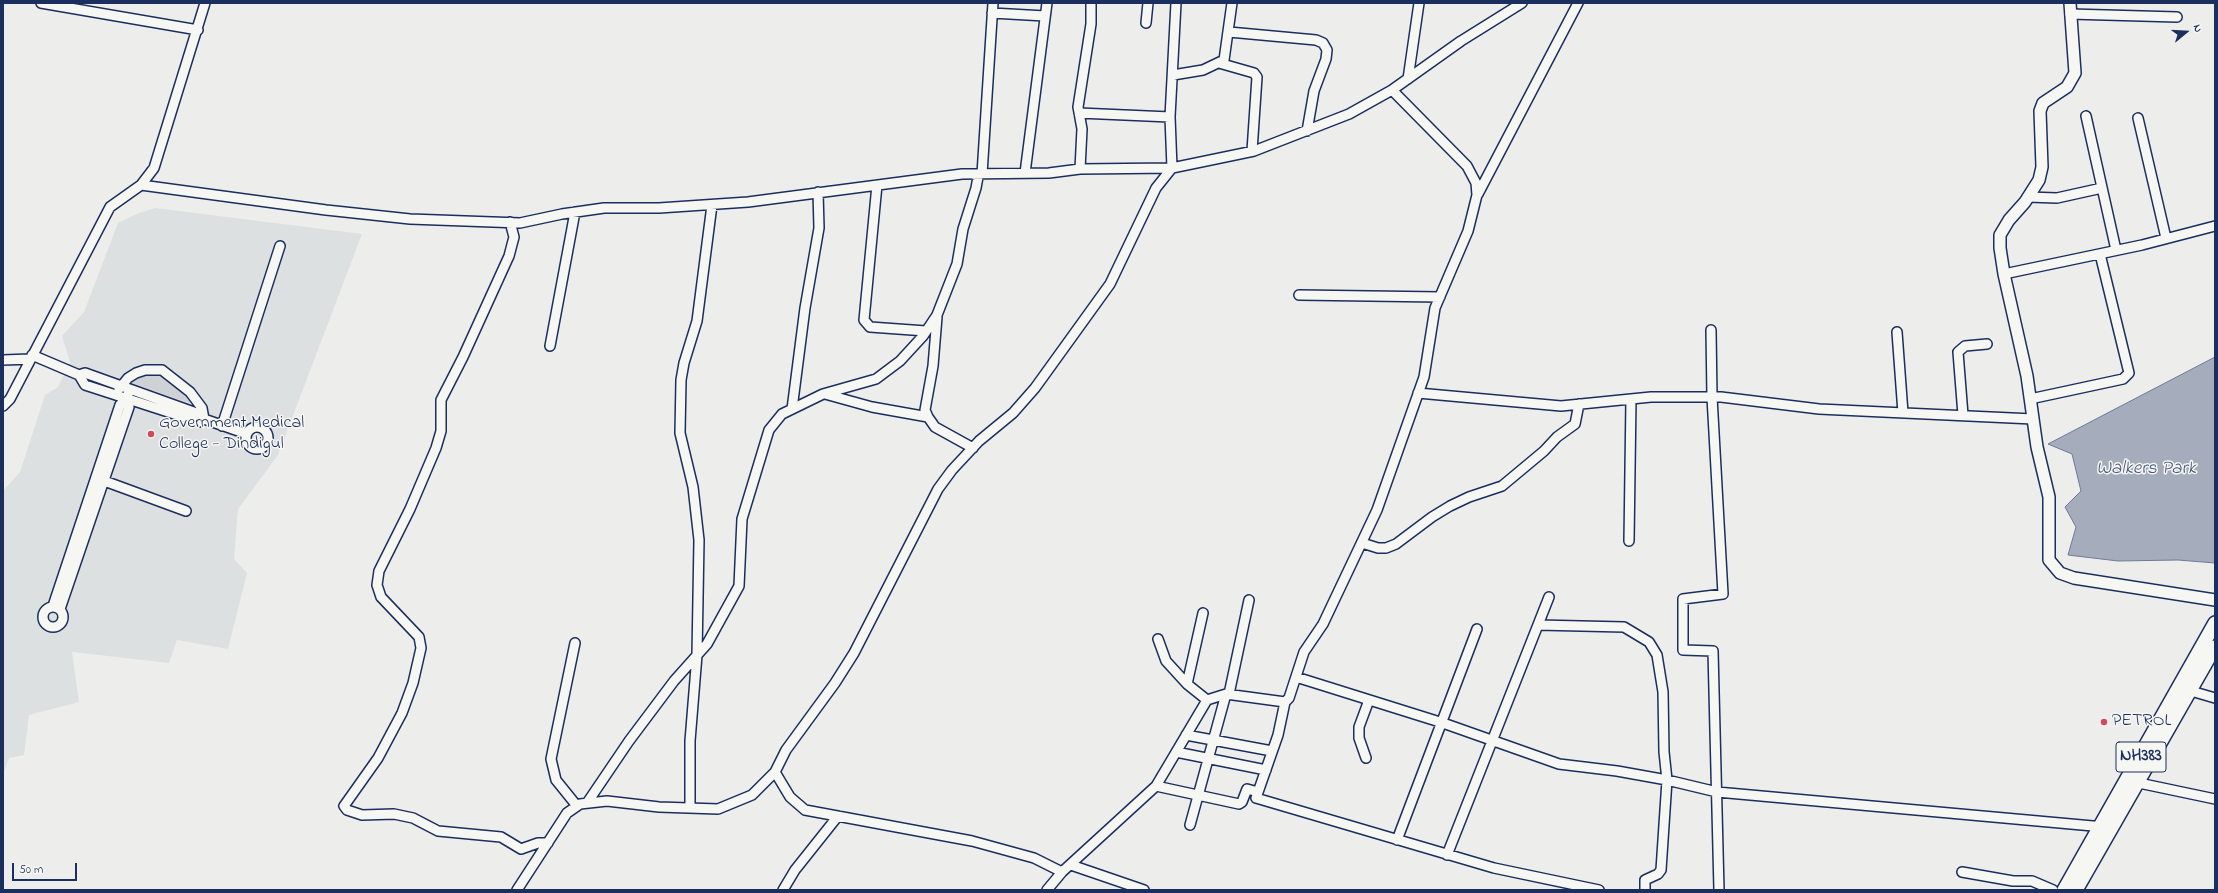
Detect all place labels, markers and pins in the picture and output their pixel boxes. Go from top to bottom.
place label: Government Medical College - Dindigul [159,413,304,456]
marker: Government Medical College - Dindigul [146,429,156,439]
place label: PETROL [2112,711,2171,733]
marker: PETROL [2099,717,2109,727]

